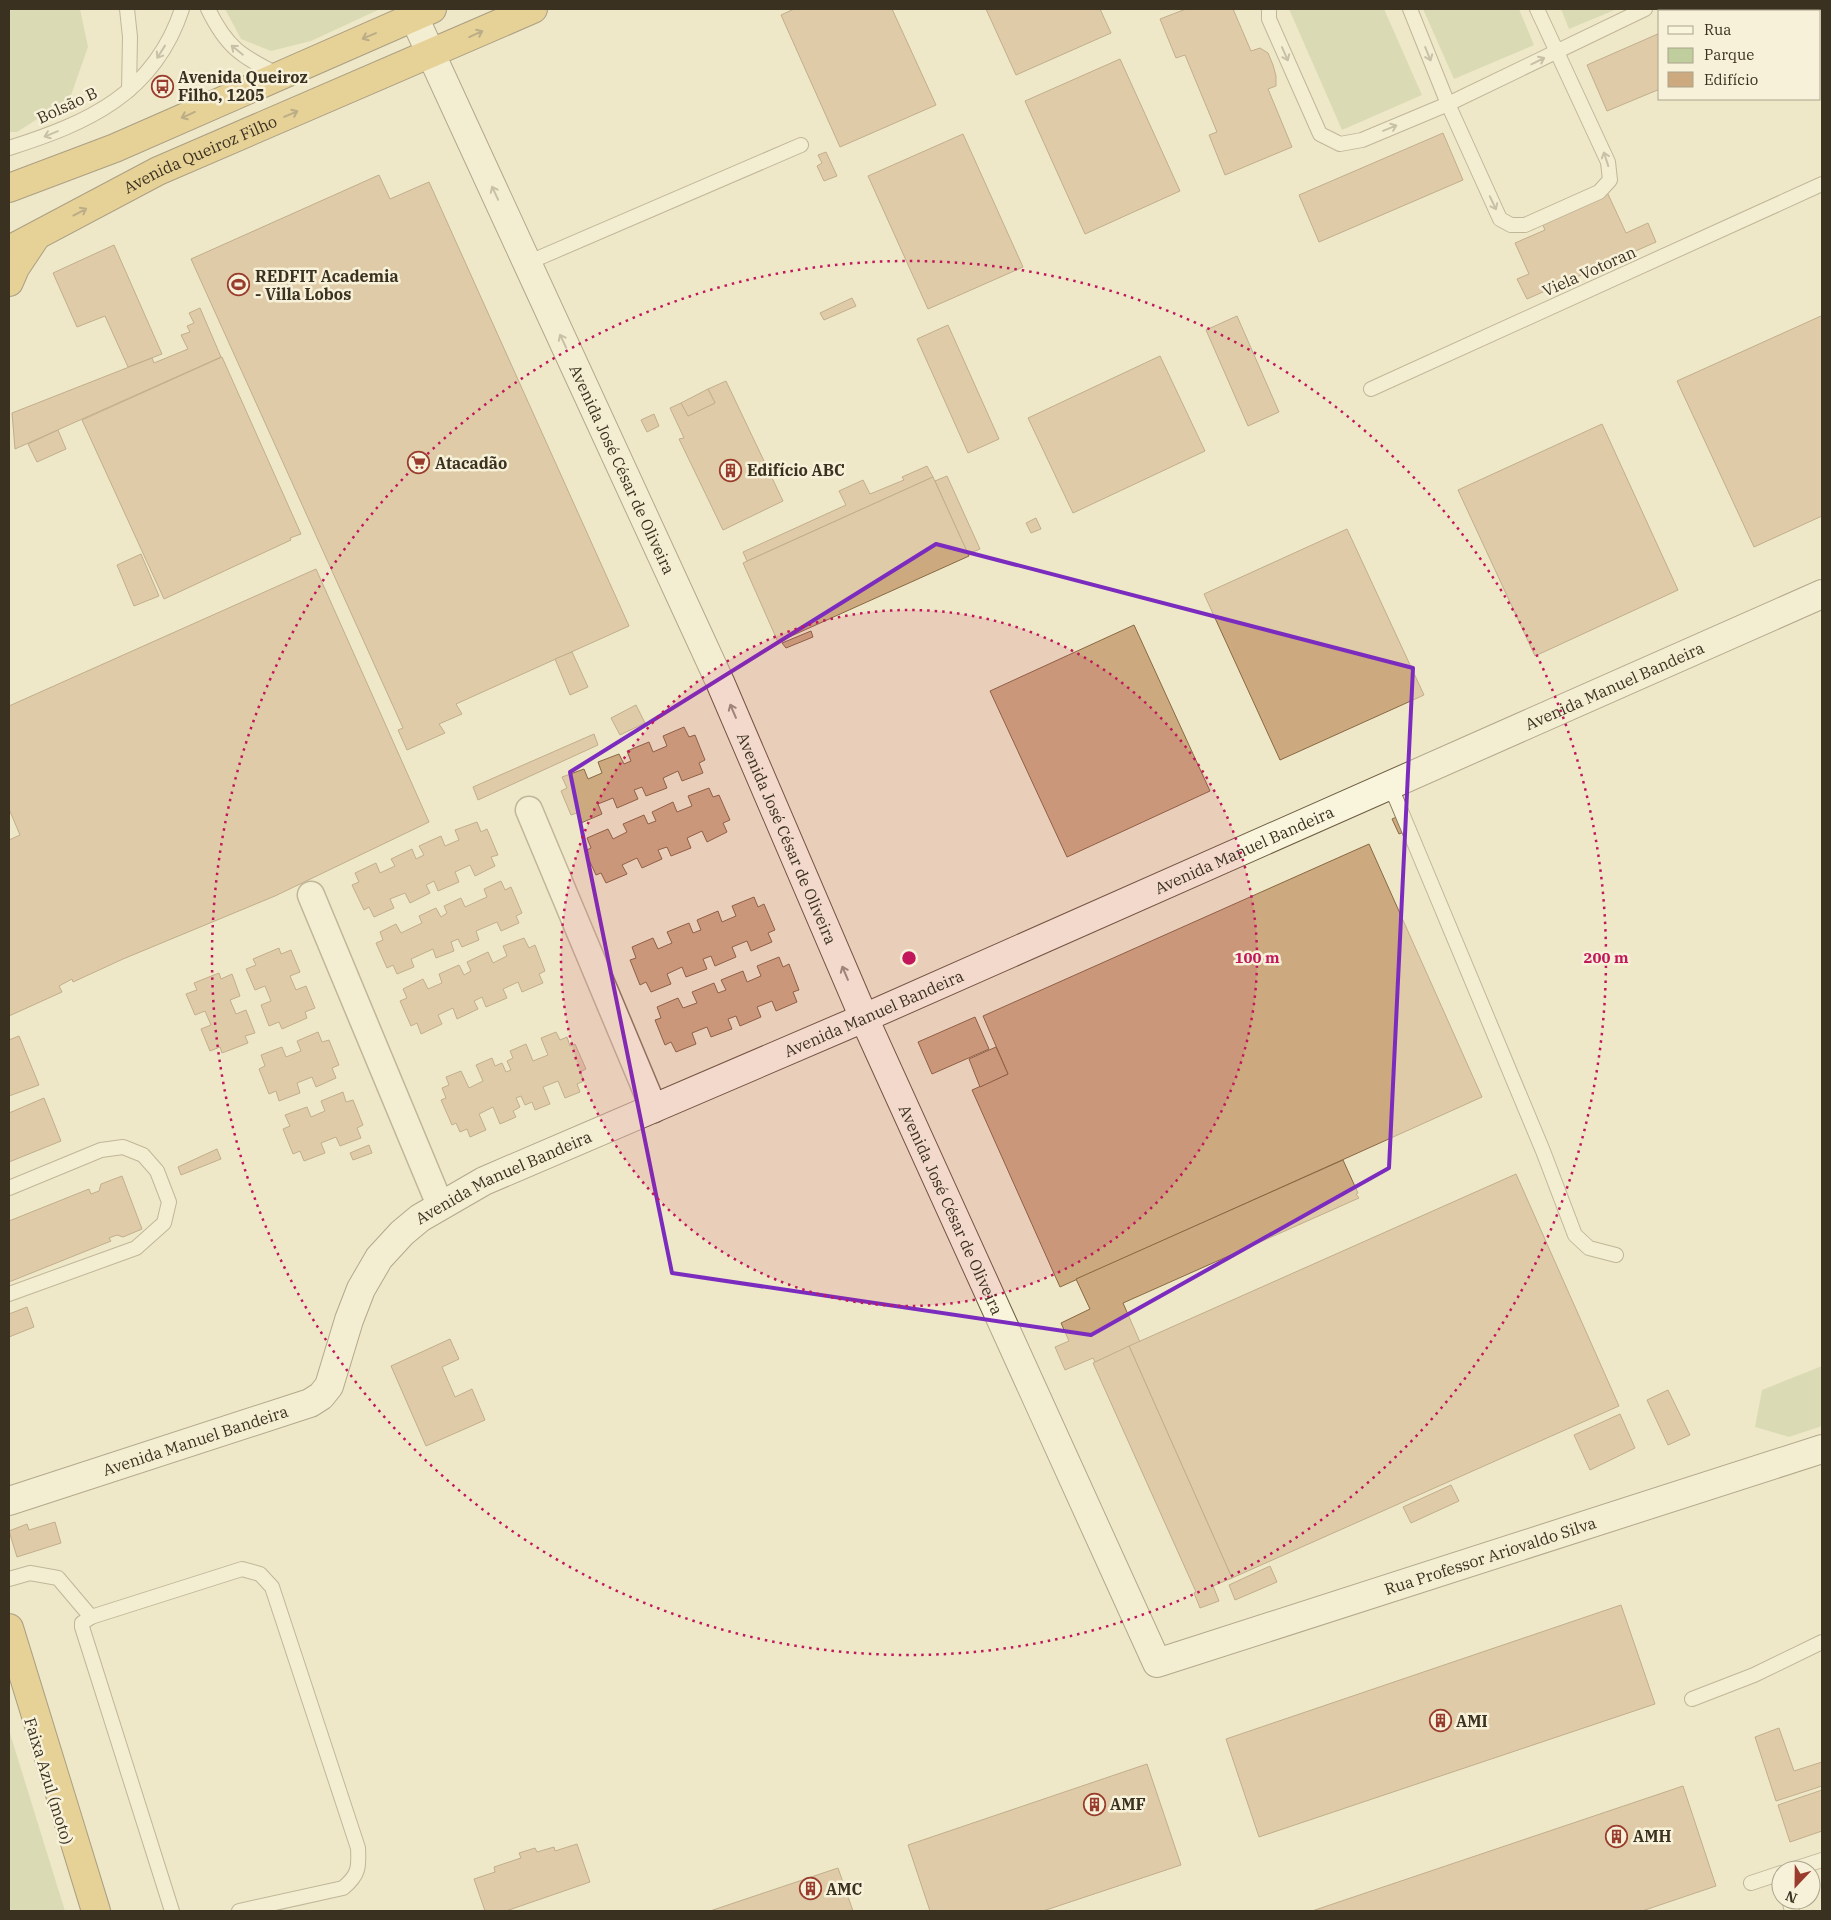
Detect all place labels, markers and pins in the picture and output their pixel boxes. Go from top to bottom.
place label: Avenida Queiroz Filho, 1205 [178,67,308,105]
bus stop icon: Avenida Queiroz Filho, 1205 [150,74,174,98]
place label: REDFIT Academia - Villa Lobos [255,266,399,304]
sports icon: REDFIT Academia - Villa Lobos [227,273,251,297]
supermarket icon: Atacadão [407,451,431,475]
place label: Atacadão [435,453,507,473]
building icon: Edifício ABC [719,458,743,482]
place label: Edifício ABC [747,460,845,480]
centre of rings [900,949,918,967]
building icon: AMI [1428,1709,1452,1733]
place label: AMI [1456,1711,1488,1731]
building icon: AMF [1082,1792,1106,1816]
place label: AMF [1110,1794,1146,1814]
building icon: AMH [1605,1824,1629,1848]
place label: AMH [1633,1826,1672,1846]
building icon: AMC [798,1877,822,1901]
place label: AMC [826,1879,862,1899]

